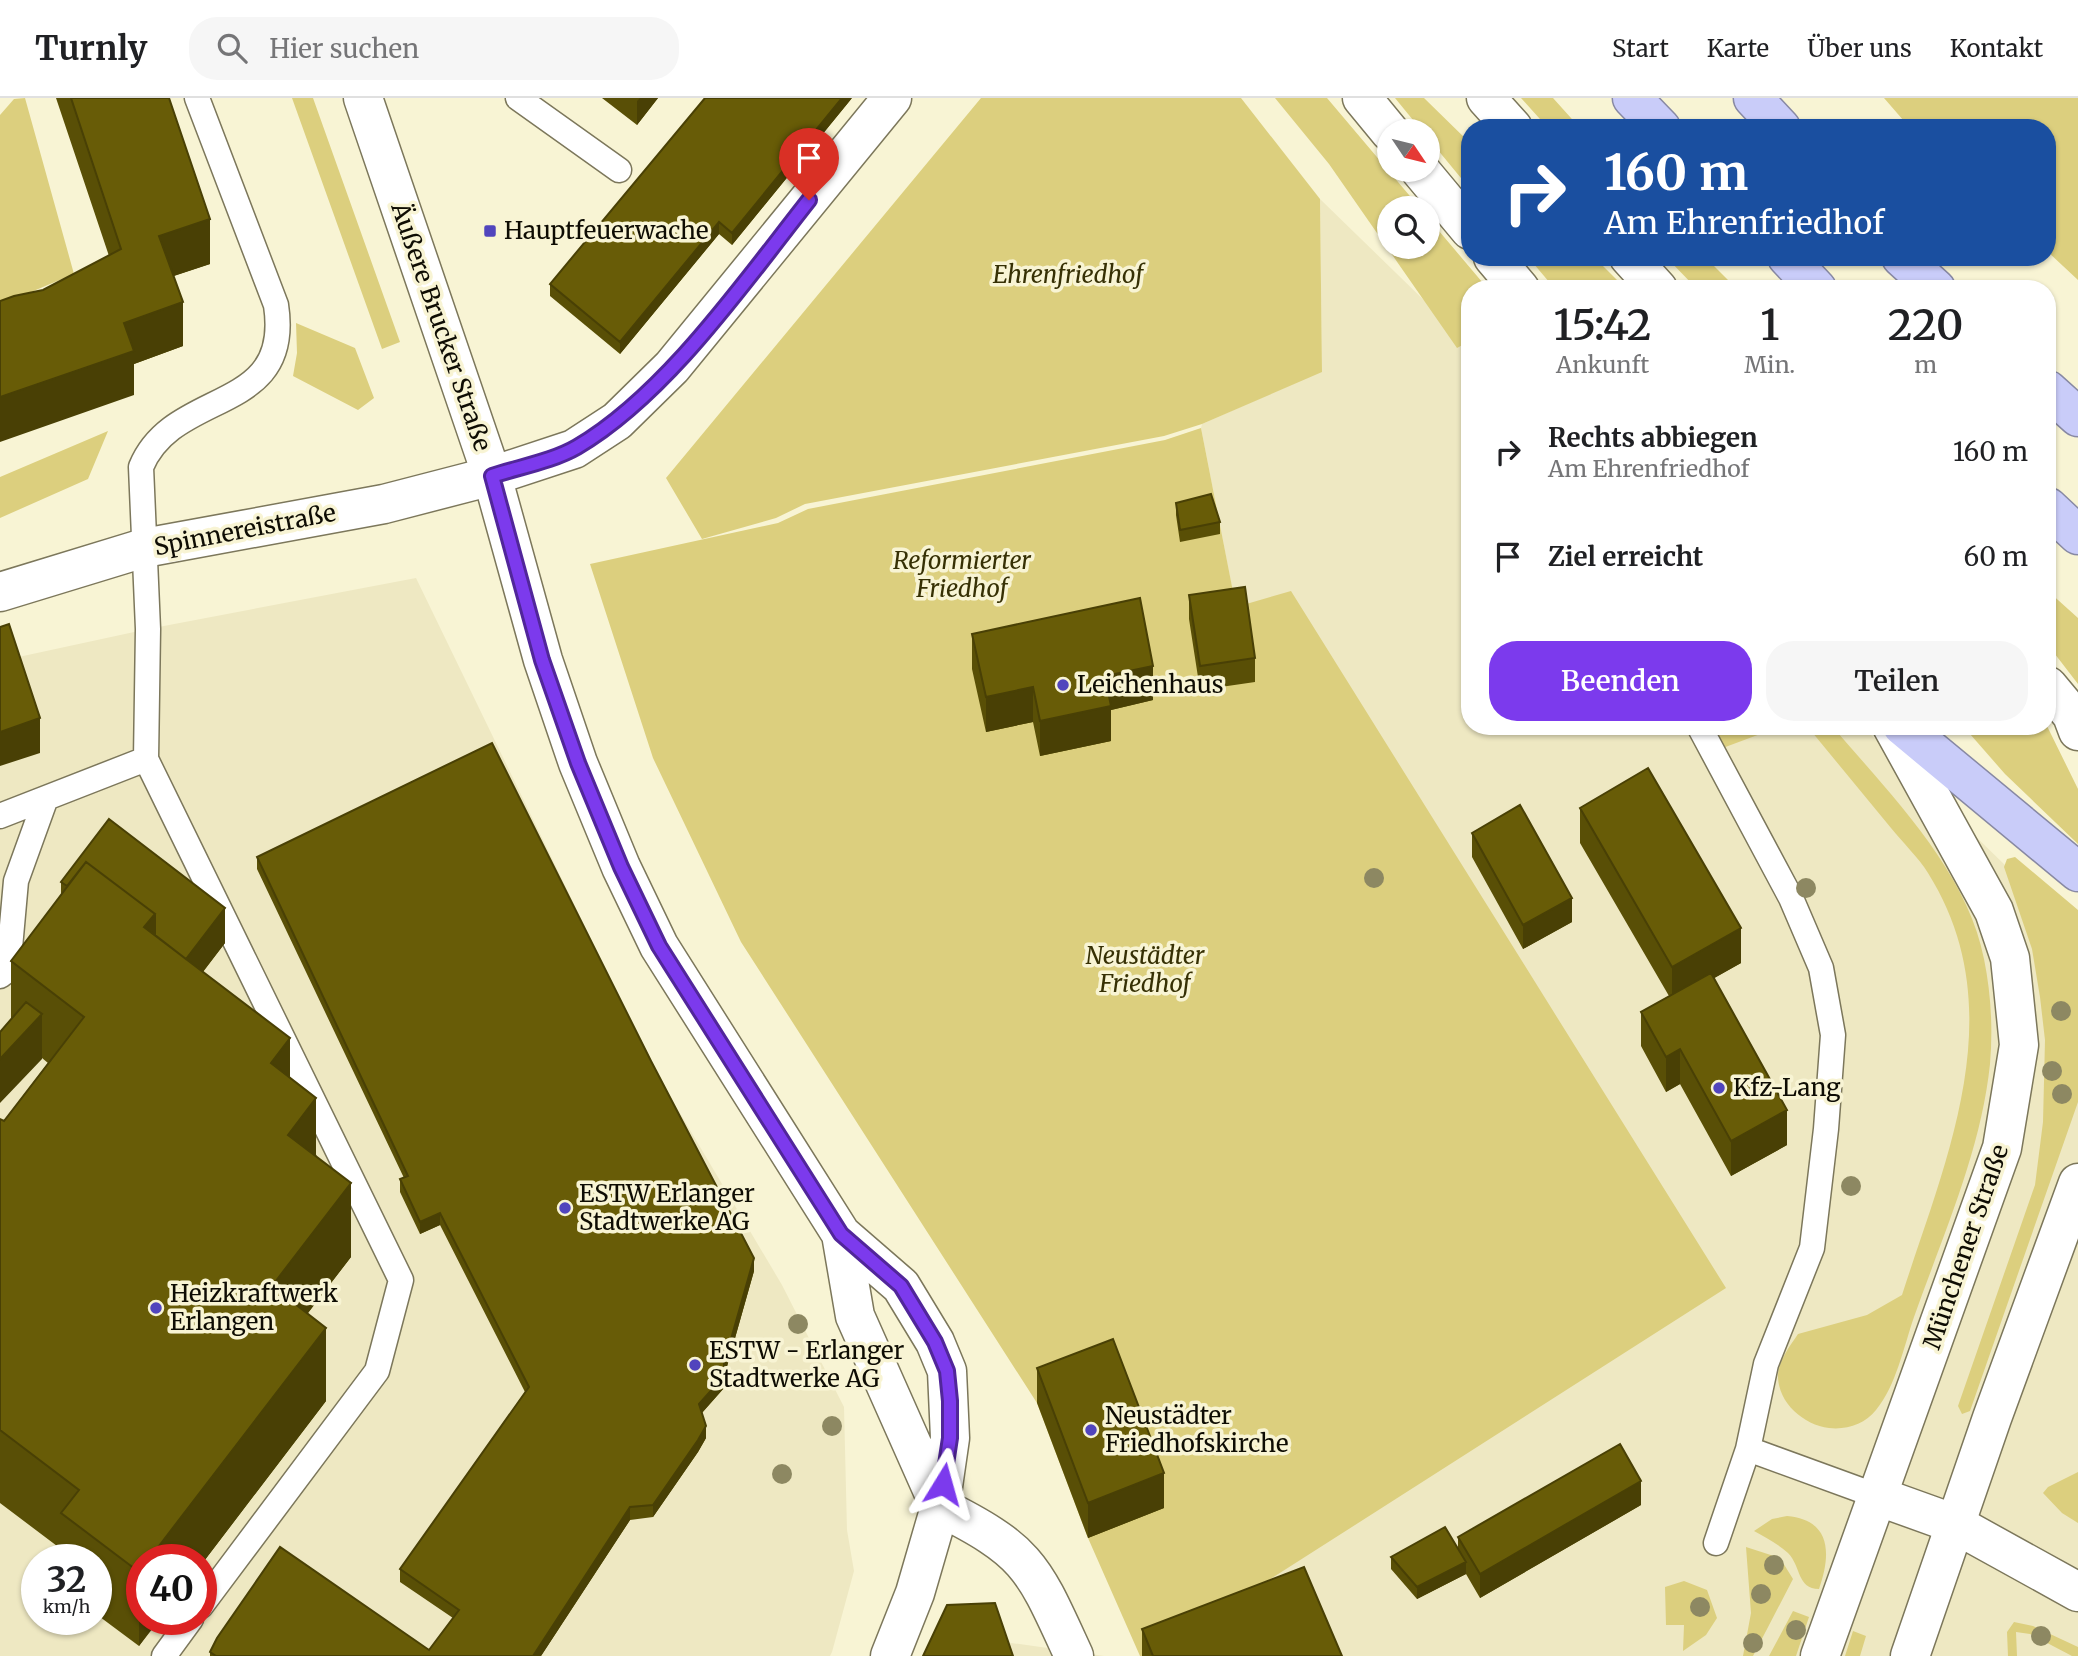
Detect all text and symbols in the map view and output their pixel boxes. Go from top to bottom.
search box [189,17,679,80]
text: Turnly [35,28,147,69]
icon: search [213,29,251,67]
text: Hier suchen [269,32,419,65]
text: Start [1612,33,1669,64]
text: Karte [1707,33,1769,64]
text: Über uns [1807,33,1912,64]
text: Kontakt [1950,33,2043,64]
north arrow [1377,119,1440,182]
map controls [1377,119,1440,259]
pin [779,128,839,200]
icon: arrive [790,139,828,177]
text: 160 m [1604,142,1748,203]
icon: right [1489,147,1580,238]
button: search [1377,196,1440,259]
street label: Äußere Brucker Straße [384,198,499,455]
text: Am Ehrenfriedhof [1604,203,1884,243]
place label: Hauptfeuerwache [504,215,708,246]
marker: Hauptfeuerwache [482,223,498,239]
park label: Ehrenfriedhof [993,259,1146,290]
text: 15:42 [1554,299,1652,351]
text: 1 [1760,299,1779,351]
text: 220 [1888,299,1963,351]
text: Ankunft [1556,350,1649,379]
text: Min. [1744,350,1795,379]
text: m [1914,350,1937,379]
text: Rechts abbiegen [1548,421,1758,454]
icon: right [1489,433,1527,471]
text: 160 m [1953,435,2028,468]
text: Am Ehrenfriedhof [1548,454,1749,483]
street label: Spinnereistraße [151,497,338,562]
icon: arrive [1489,538,1527,576]
text: Ziel erreicht [1548,540,1703,573]
text: 60 m [1964,540,2028,573]
park label: Reformierter Friedhof [893,545,1032,604]
button: Beenden [1489,641,1752,721]
button: Teilen [1766,641,2028,721]
place label: Leichenhaus [1077,669,1223,700]
marker: Leichenhaus [1055,677,1071,693]
park label: Neustädter Friedhof [1086,940,1206,999]
place label: Kfz-Lang [1733,1072,1841,1103]
marker: Kfz-Lang [1711,1080,1727,1096]
street label: Münchener Straße [1916,1140,2015,1353]
place label: ESTW Erlanger Stadtwerke AG [579,1178,755,1237]
marker: ESTW Erlanger Stadtwerke AG [557,1200,573,1216]
place label: Heizkraftwerk Erlangen [170,1278,339,1337]
marker: Heizkraftwerk Erlangen [148,1300,164,1316]
place label: ESTW - Erlanger Stadtwerke AG [709,1335,904,1394]
marker: ESTW - Erlanger Stadtwerke AG [687,1357,703,1373]
place label: Neustädter Friedhofskirche [1105,1400,1288,1459]
marker: Neustädter Friedhofskirche [1083,1422,1099,1438]
position arrow [906,1447,980,1521]
speed limit sign: 40 [126,1544,217,1635]
text: 32 [47,1558,86,1602]
text: km/h [43,1595,90,1618]

